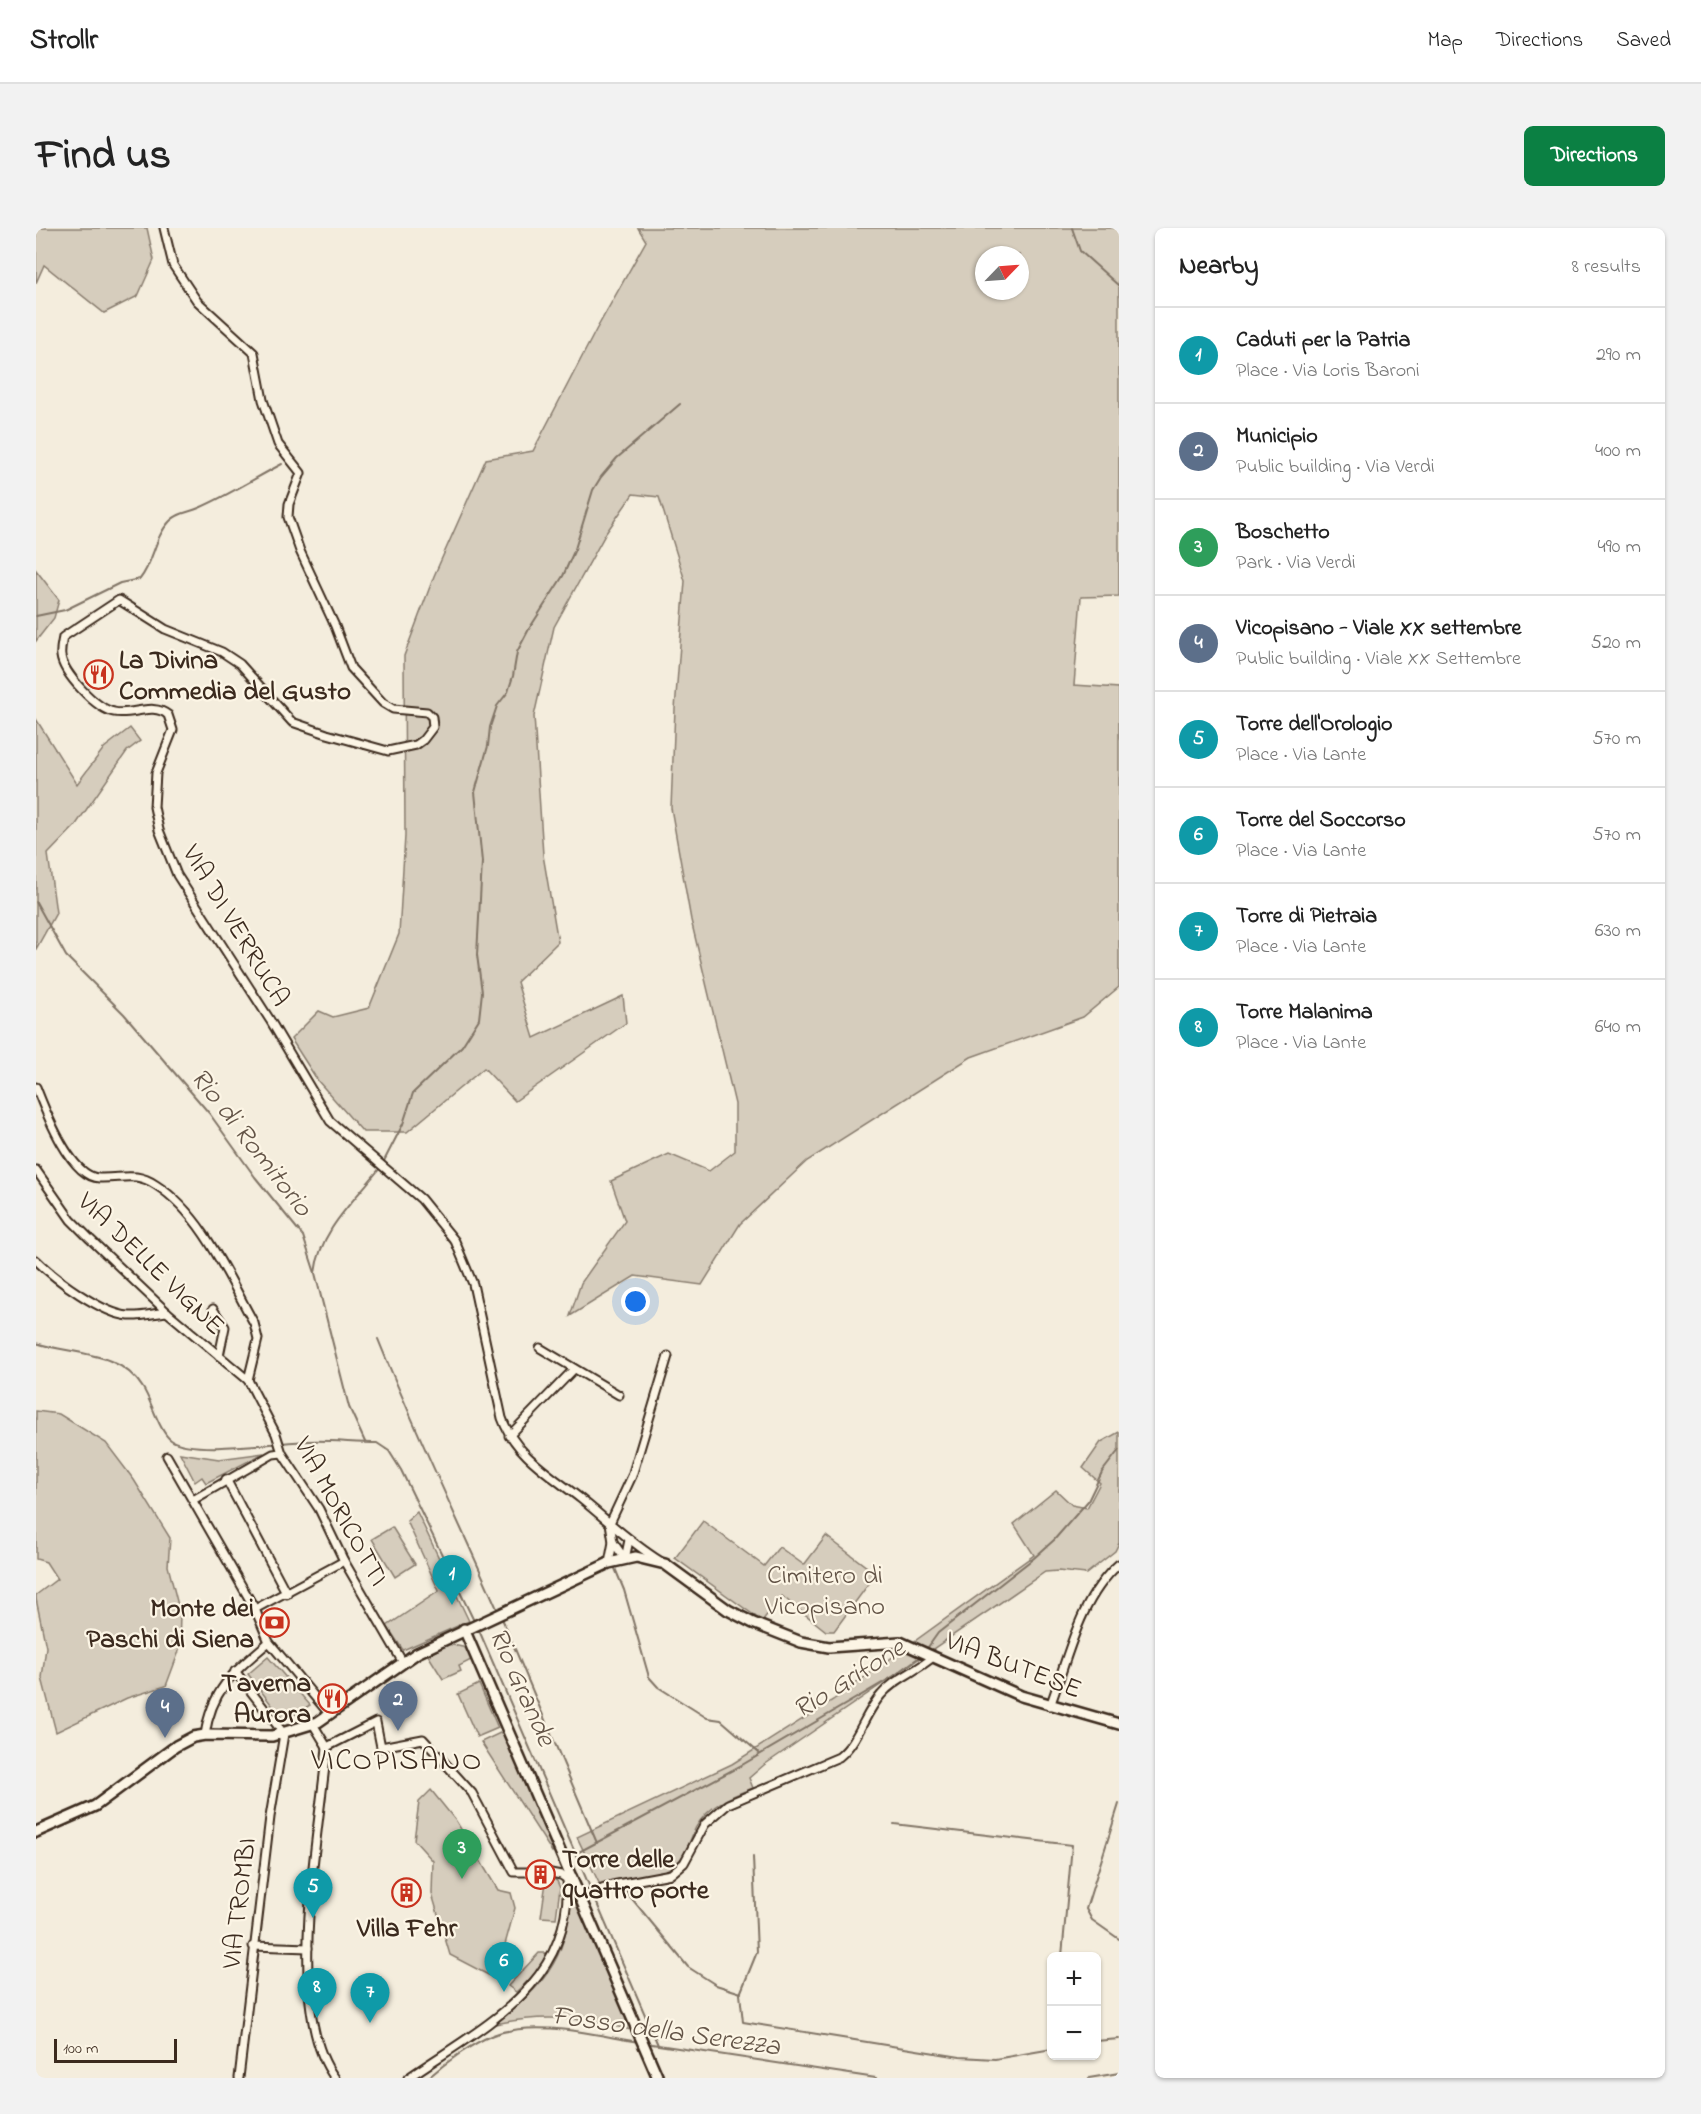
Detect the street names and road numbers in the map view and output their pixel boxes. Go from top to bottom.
street label: VIA DI VERRUCA [171,837,299,1015]
street label: VIA DELLE VIGNE [67,1183,233,1346]
street label: VIA MORICOTTI [282,1430,397,1594]
street label: VIA BUTESE [938,1622,1087,1710]
street label: VIA TROMBI [213,1836,268,1972]

